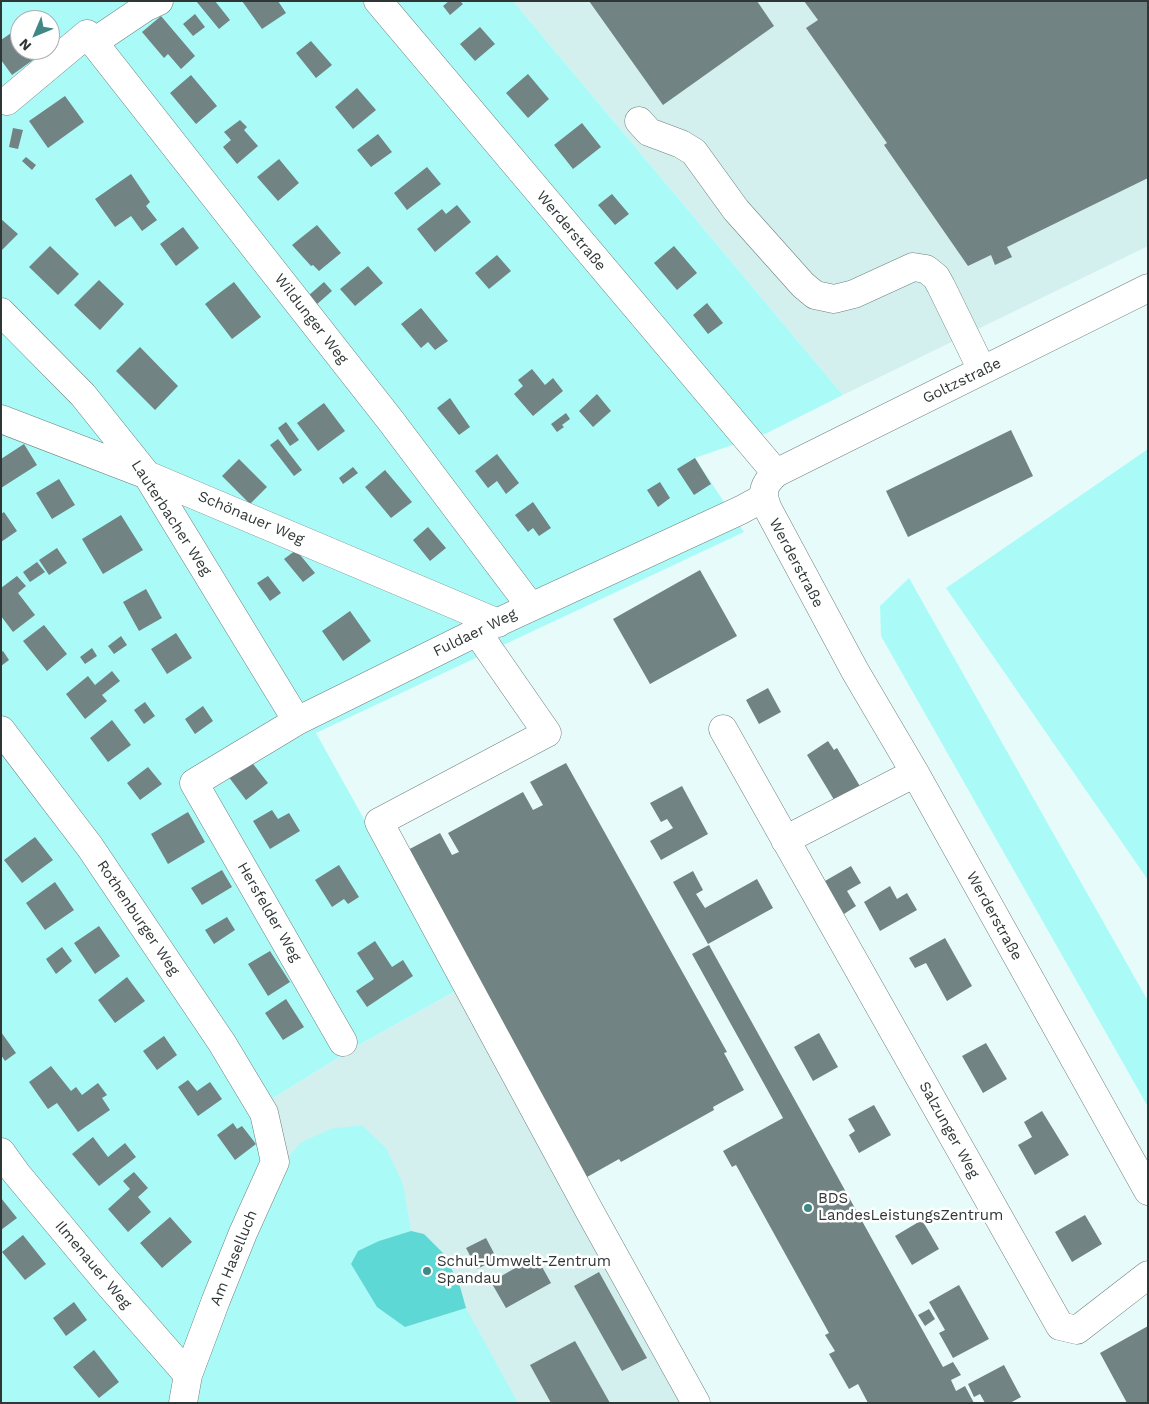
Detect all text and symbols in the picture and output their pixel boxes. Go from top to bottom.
north arrow [10,10,60,60]
text: N [16,36,34,54]
street label: Werderstraße [532,187,610,275]
street label: Wildunger Weg [270,270,352,368]
street label: Goltzstraße [920,354,1004,408]
street label: Lauterbacher Weg [127,457,215,579]
street label: Schönauer Weg [195,487,307,549]
street label: Werderstraße [765,515,827,611]
street label: Fuldaer Weg [430,605,520,661]
street label: Rothenburger Weg [93,857,183,979]
street label: Hersfelder Weg [233,859,305,965]
street label: Werderstraße [962,868,1026,964]
street label: Salzunger Weg [915,1079,983,1181]
place label: BDS LandesLeistungsZentrum [818,1190,1003,1225]
marker: BDS LandesLeistungsZentrum [802,1202,814,1214]
street label: Am Haselluch [207,1208,261,1308]
street label: Ilmenauer Weg [51,1217,135,1313]
place label: Schul-Umwelt-Zentrum Spandau [437,1253,611,1288]
marker: Schul-Umwelt-Zentrum Spandau [421,1265,433,1277]

